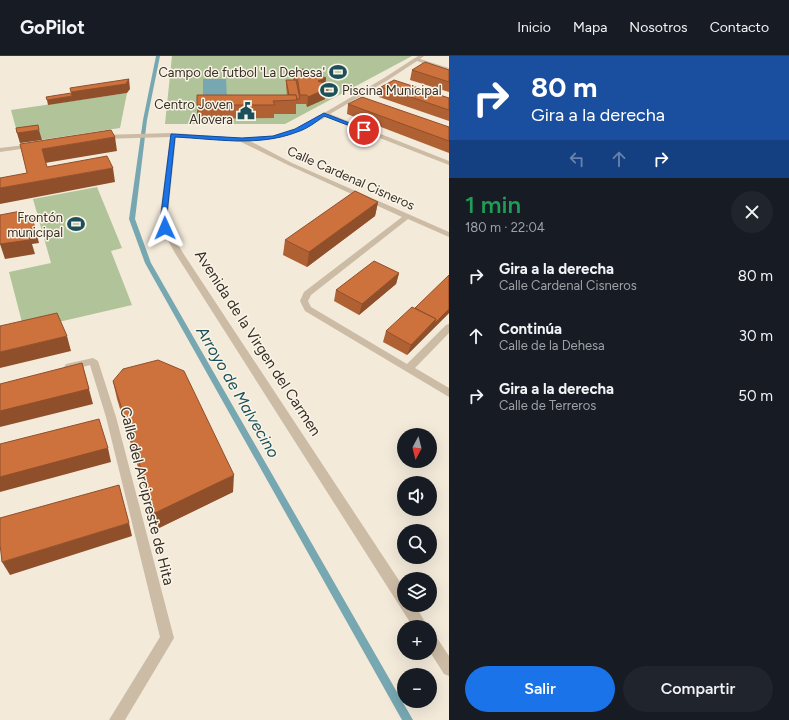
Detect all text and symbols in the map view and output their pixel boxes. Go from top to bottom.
text: GoPilot [20,16,85,39]
text: Inicio [517,19,551,36]
text: Mapa [573,19,607,36]
text: Nosotros [629,19,688,36]
text: Contacto [710,19,769,36]
sports icon: Campo de futbol 'La Dehesa' [328,62,348,82]
place label: Campo de futbol 'La Dehesa' [158,65,325,80]
text: 80 m [531,70,597,104]
icon: right [465,72,517,124]
sports icon: Piscina Municipal [319,80,339,100]
place label: Piscina Municipal [342,83,442,98]
place label: Centro Joven Alovera [154,97,233,127]
public building icon: Centro Joven Alovera [236,101,256,121]
text: Gira a la derecha [531,104,665,126]
pin [347,113,381,147]
icon: arrive [353,119,375,141]
street label: Calle Cardenal Cisneros [285,143,417,213]
icon: left [566,148,588,170]
icon: ahead [608,148,630,170]
icon: right [650,148,672,170]
text: 1 min [465,190,521,219]
button: close [731,191,773,233]
position arrow [144,207,186,249]
place label: Frontón municipal [7,210,63,240]
sports icon: Frontón municipal [66,214,86,234]
text: 180 m · 22:04 [465,220,545,235]
street label: Avenida de la Virgen del Carmen [191,247,325,439]
text: Gira a la derecha [499,260,614,278]
icon: right [465,265,487,287]
text: 80 m [738,267,773,285]
text: Calle Cardenal Cisneros [499,278,637,293]
text: Continúa [499,320,562,338]
water label: Arroyo de Malvecino [192,322,283,461]
icon: ahead [465,325,487,347]
text: 30 m [739,327,773,345]
text: Calle de la Dehesa [499,338,605,353]
text: Gira a la derecha [499,380,614,398]
icon: right [465,385,487,407]
text: 50 m [738,387,773,405]
text: Calle de Terreros [499,398,596,413]
street label: Calle del Arcipreste de Hita [116,405,178,587]
north arrow [397,428,437,468]
map controls [397,428,437,708]
button: sound [397,476,437,516]
button: search [397,524,437,564]
button: layers [397,572,437,612]
button: + [397,620,437,660]
button: Salir [465,666,615,712]
button: Compartir [623,666,773,712]
button: − [397,668,437,708]

